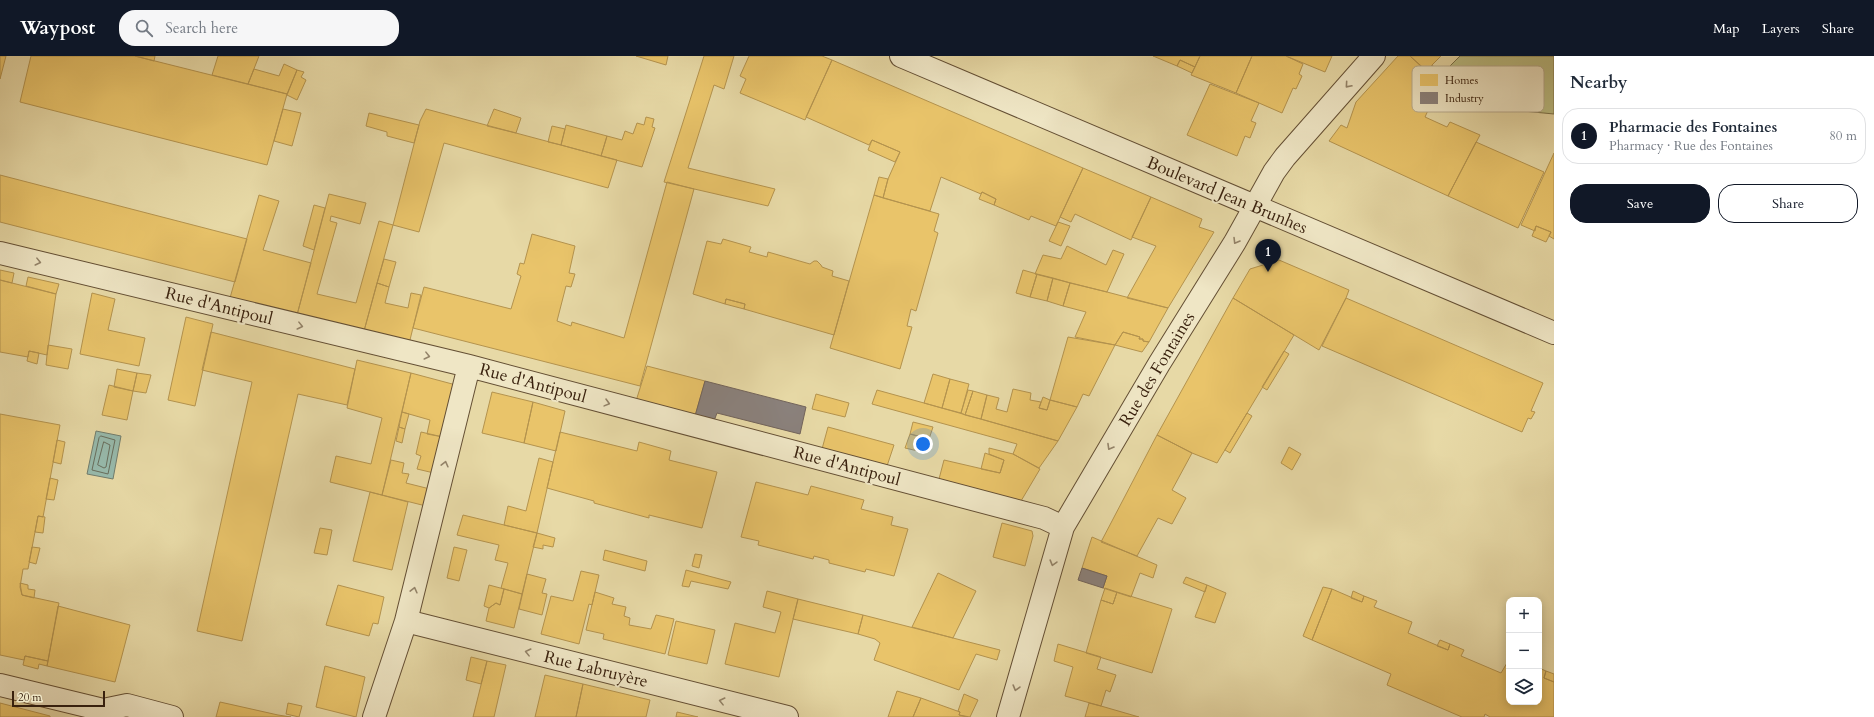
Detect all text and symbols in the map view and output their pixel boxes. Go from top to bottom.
search box [119,10,399,46]
text: Waypost [20,15,95,41]
icon: search [133,17,155,39]
text: Search here [165,18,238,38]
text: Map [1713,19,1740,38]
text: Layers [1762,19,1800,38]
text: Share [1822,19,1854,38]
legend [1412,66,1544,112]
text: Nearby [1570,71,1627,94]
text: Homes [1445,73,1478,88]
one-way arrow [1346,80,1353,88]
text: Industry [1445,91,1484,106]
text: Pharmacie des Fontaines [1609,117,1777,137]
text: 1 [1581,127,1587,145]
text: 80 m [1829,127,1857,145]
text: Pharmacy · Rue des Fontaines [1609,137,1773,155]
street label: Boulevard Jean Brunhes [1143,151,1311,239]
button: Save [1570,184,1710,223]
button: Share [1718,184,1858,223]
one-way arrow [1233,237,1240,244]
pin: 1 [1255,239,1281,272]
one-way arrow [34,257,41,266]
street label: Rue d'Antipoul [163,282,276,331]
street label: Rue des Fontaines [1114,307,1200,430]
one-way arrow [297,321,304,329]
one-way arrow [423,352,430,360]
street label: Rue d'Antipoul [477,358,590,409]
one-way arrow [603,398,610,407]
your location [913,434,933,454]
street label: Rue d'Antipoul [791,441,904,492]
one-way arrow [1107,443,1114,450]
one-way arrow [440,461,449,468]
one-way arrow [1049,559,1058,566]
one-way arrow [409,587,417,593]
map controls [1506,597,1542,705]
button: + [1506,597,1542,633]
button: − [1506,633,1542,669]
street label: Rue Labruyère [542,645,650,693]
one-way arrow [525,648,531,656]
button: layers [1506,669,1542,705]
one-way arrow [1012,684,1021,691]
scale bar [12,689,105,708]
text: 20 m [18,690,42,705]
one-way arrow [719,697,725,705]

